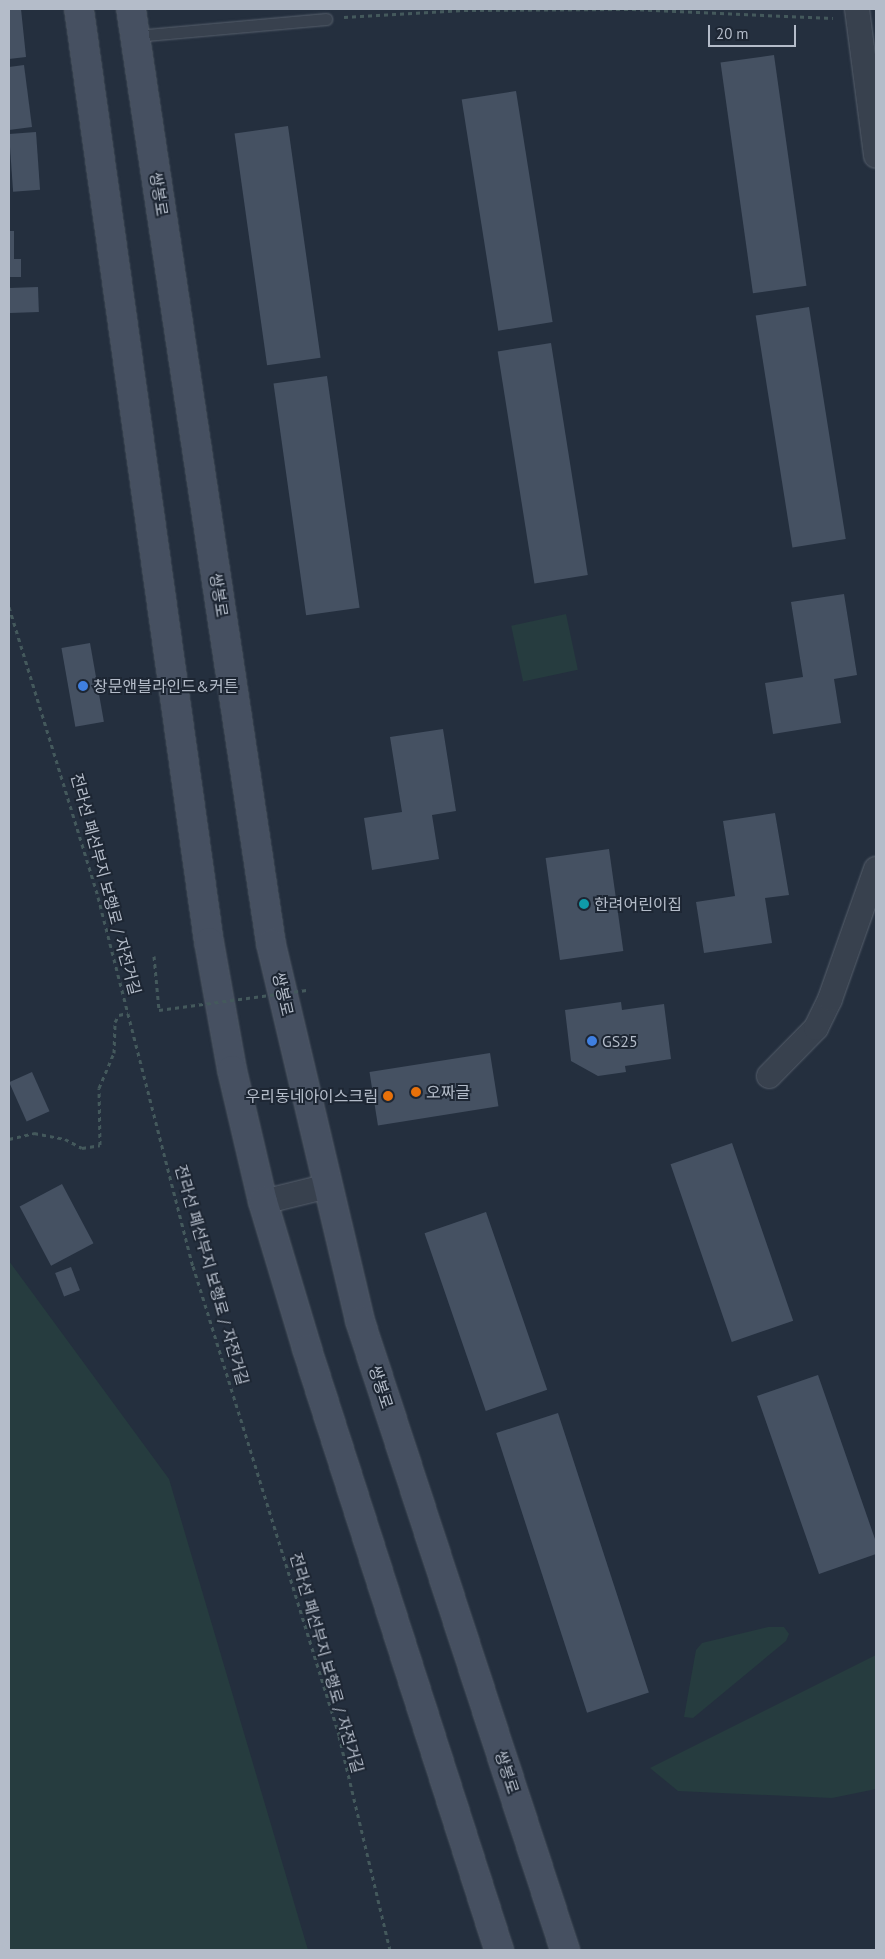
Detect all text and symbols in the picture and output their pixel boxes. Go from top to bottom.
scale bar [710,15,798,47]
text: 20 m [716,24,749,43]
street label: 쌍봉로 [146,171,172,217]
street label: 쌍봉로 [206,572,232,618]
place label: 창문앤블라인드&커튼 [93,676,239,696]
marker: 창문앤블라인드&커튼 [77,680,89,692]
street label: 전라선 폐선부지 보행로 / 자전거길 [67,771,145,997]
place label: 한려어린이집 [594,894,682,914]
marker: 한려어린이집 [578,898,590,910]
street label: 쌍봉로 [269,970,297,1018]
place label: GS25 [602,1031,638,1051]
marker: GS25 [586,1035,598,1047]
place label: 오짜글 [426,1082,470,1102]
place label: 우리동네아이스크림 [246,1086,378,1106]
marker: 오짜글 [410,1086,422,1098]
marker: 우리동네아이스크림 [382,1090,394,1102]
street label: 전라선 폐선부지 보행로 / 자전거길 [171,1162,253,1388]
street label: 쌍봉로 [365,1363,397,1411]
street label: 전라선 폐선부지 보행로 / 자전거길 [286,1550,368,1776]
street label: 쌍봉로 [491,1748,523,1796]

